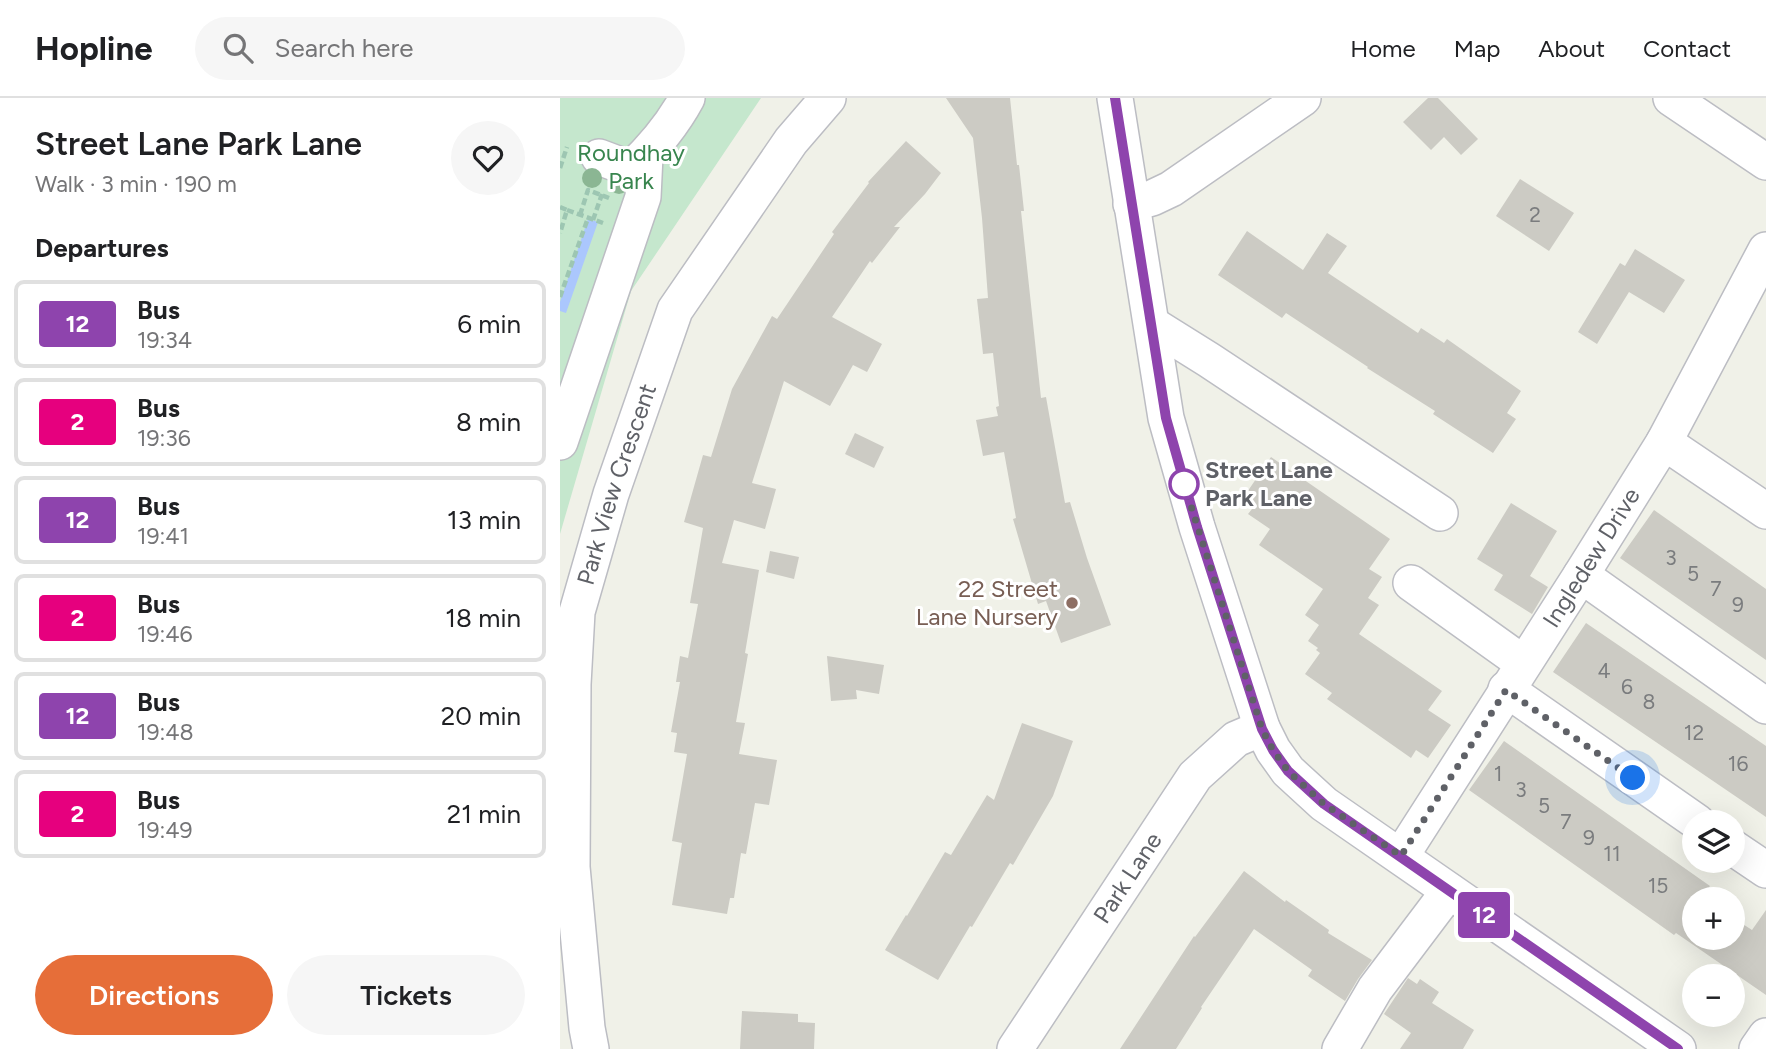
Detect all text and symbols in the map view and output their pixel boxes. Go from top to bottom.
search box [195,17,685,80]
text: Hopline [35,29,153,68]
icon: search [219,29,257,67]
text: Search here [275,32,413,64]
text: Home [1350,34,1416,63]
text: Map [1454,34,1500,63]
text: About [1538,34,1605,63]
text: Contact [1643,34,1731,63]
button: heart [451,121,525,195]
text: Street Lane Park Lane [35,124,362,163]
park label: Roundhay Park [577,138,685,195]
text: Walk · 3 min · 190 m [35,170,237,198]
house number: 2 [1529,202,1541,227]
text: Departures [35,232,169,264]
text: Bus [137,294,180,326]
text: 6 min [457,308,521,340]
text: 12 [65,309,90,338]
text: 19:34 [137,326,192,354]
street label: Park View Crescent [571,380,662,588]
text: Bus [137,392,180,424]
text: 8 min [456,406,521,438]
text: 2 [71,407,84,436]
text: 19:36 [137,424,191,452]
place label: Street Lane Park Lane [1205,455,1333,512]
marker: Street Lane Park Lane [1169,469,1199,499]
street label: Ingledew Drive [1536,482,1646,633]
text: Bus [137,490,180,522]
text: 13 min [447,504,521,536]
text: 12 [65,505,90,534]
text: 19:41 [137,522,189,550]
house number: 3 [1665,545,1677,570]
house number: 5 [1687,561,1699,586]
place label: 22 Street Lane Nursery [916,574,1058,631]
house number: 7 [1710,576,1722,601]
text: Bus [137,588,180,620]
house number: 9 [1732,592,1744,617]
marker: 22 Street Lane Nursery [1064,595,1080,611]
text: 18 min [445,602,521,634]
text: 2 [71,603,84,632]
text: 19:46 [137,620,193,648]
house number: 4 [1597,658,1611,683]
house number: 6 [1621,674,1633,699]
text: Bus [137,686,180,718]
house number: 8 [1643,689,1655,714]
text: 20 min [441,700,521,732]
text: 12 [65,701,90,730]
text: 19:48 [137,718,194,746]
house number: 12 [1684,720,1704,745]
house number: 16 [1728,751,1748,776]
your location [1615,760,1650,795]
house number: 1 [1494,761,1502,786]
house number: 3 [1515,777,1527,802]
text: Bus [137,784,180,816]
house number: 5 [1538,793,1550,818]
text: 21 min [447,798,521,830]
text: 2 [71,799,84,828]
house number: 7 [1560,809,1572,834]
map controls [1682,810,1745,1027]
button: layers [1682,810,1745,873]
text: 19:49 [137,816,193,844]
house number: 9 [1583,825,1595,850]
street label: Park Lane [1087,827,1168,928]
house number: 11 [1603,841,1621,866]
house number: 15 [1648,873,1668,898]
button: + [1682,887,1745,950]
line badge: 12 [1452,892,1516,938]
text: 12 [1472,900,1496,929]
button: Directions [35,955,273,1035]
button: Tickets [287,955,525,1035]
button: − [1682,964,1745,1027]

